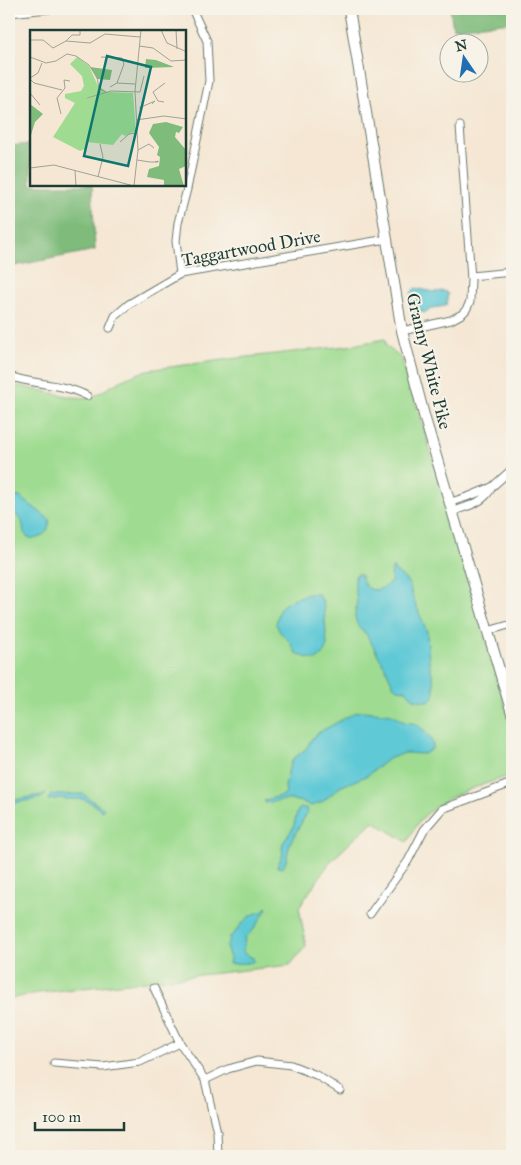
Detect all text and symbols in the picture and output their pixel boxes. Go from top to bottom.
inset map [30,30,186,186]
north arrow [438,32,488,82]
text: N [453,36,469,55]
street label: Taggartwood Drive [180,225,323,272]
street label: Granny White Pike [401,291,457,431]
scale bar [35,1100,124,1132]
text: 100 m [42,1108,82,1126]

